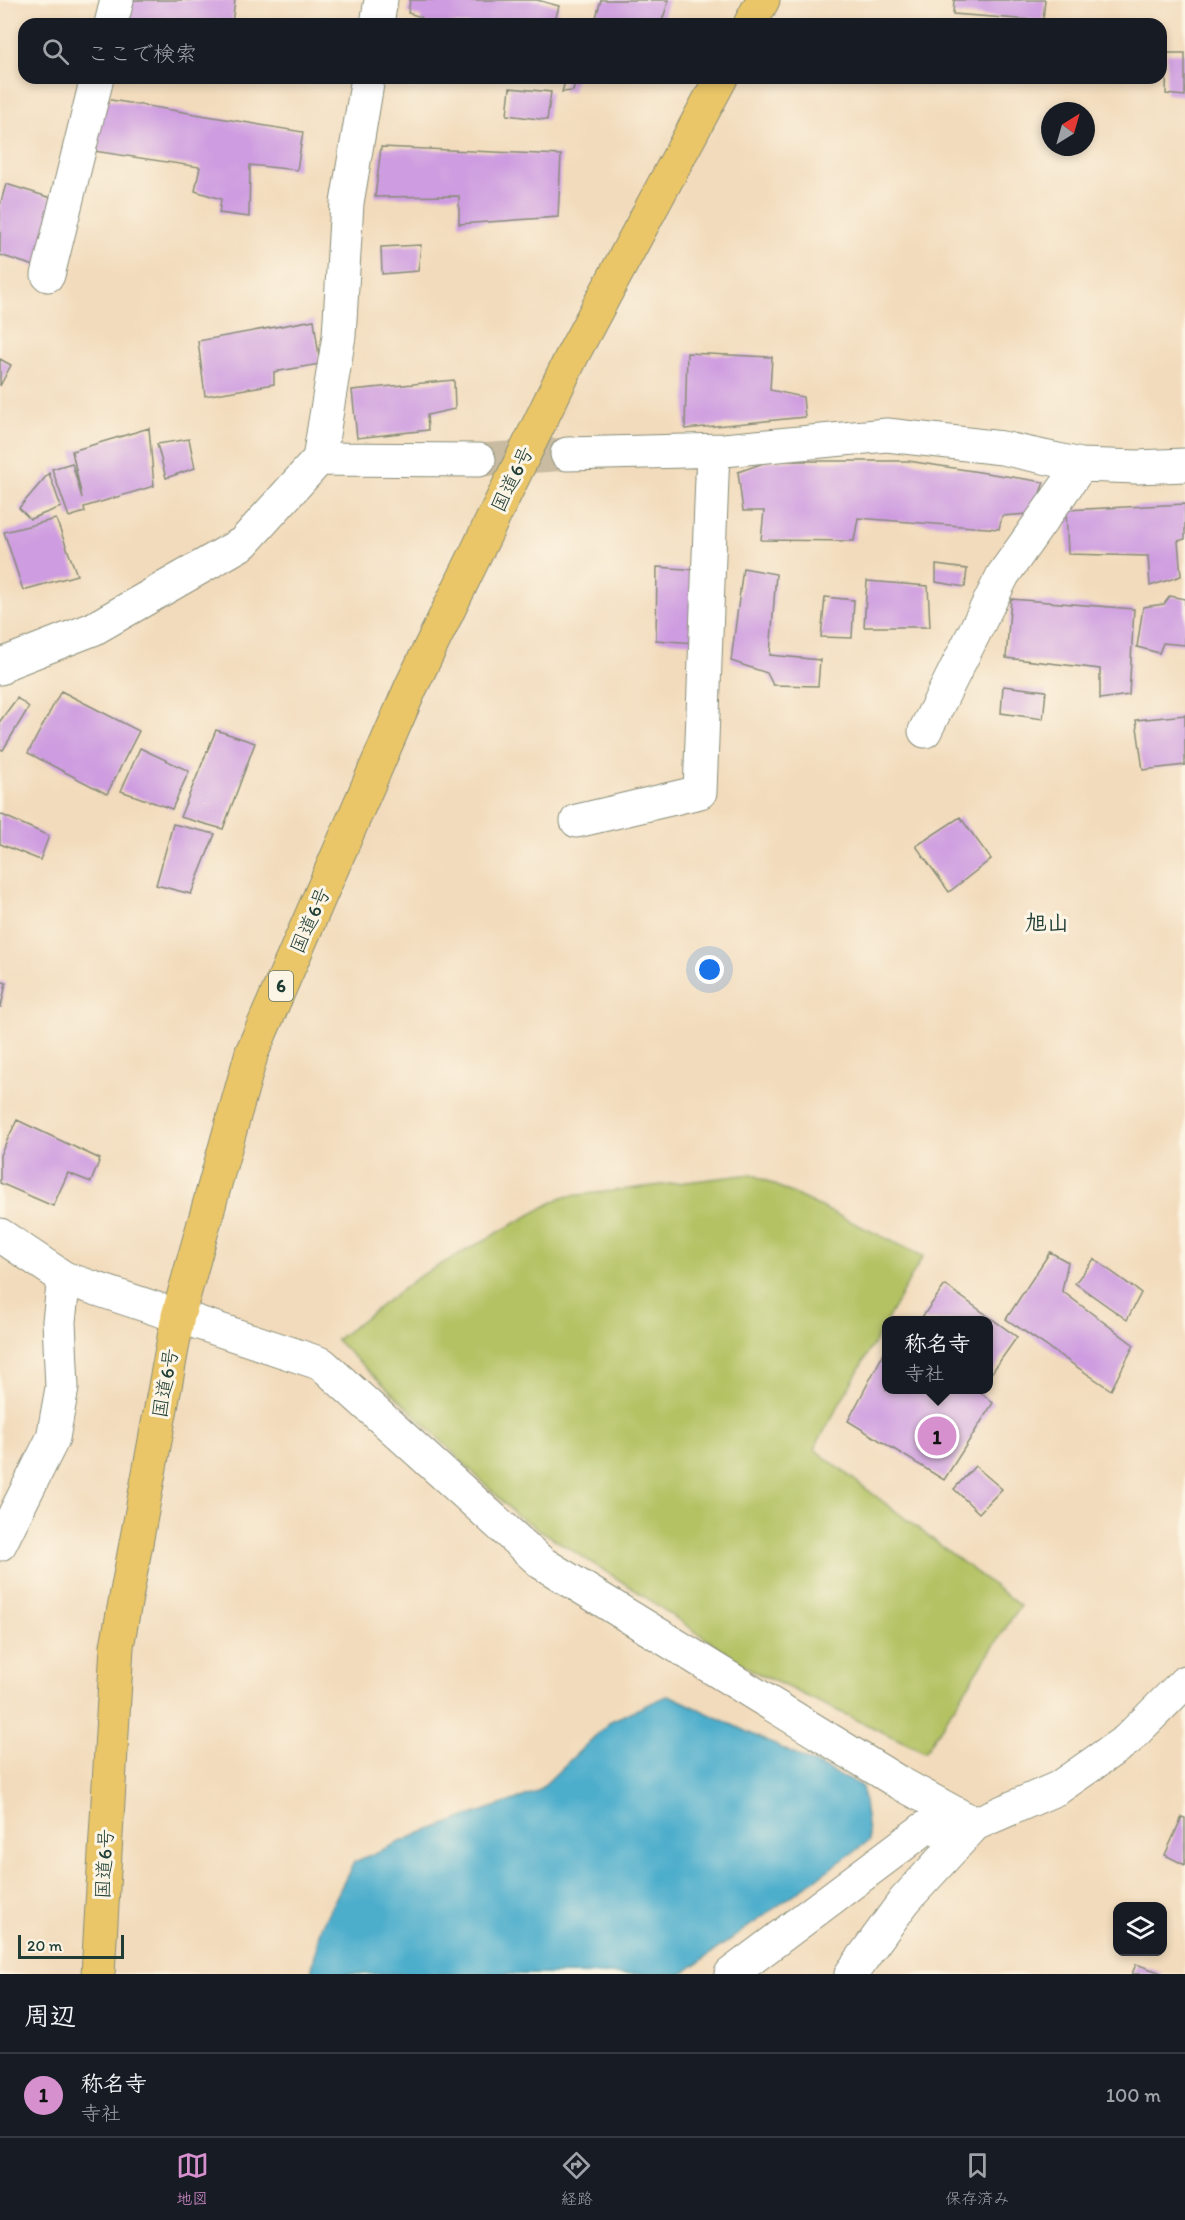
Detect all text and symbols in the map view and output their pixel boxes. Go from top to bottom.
search box [18,18,1167,84]
icon: search [39,35,72,68]
text: ここで検索 [87,40,197,67]
north arrow [1041,102,1095,156]
street label: 国道6号 [486,442,538,516]
street label: 国道6号 [285,883,335,957]
district label: 旭山 [1025,909,1069,936]
your location [695,955,724,984]
road number: 6 [269,971,293,1001]
popup [882,1316,993,1394]
text: 称名寺 [904,1330,971,1357]
street label: 国道6号 [147,1346,183,1420]
text: 寺社 [904,1361,944,1385]
pin: 1 [918,1414,956,1458]
street label: 国道6号 [90,1828,118,1900]
map controls [1113,1902,1167,1956]
button: layers [1113,1902,1167,1956]
scale bar [18,1932,124,1960]
text: 20 m [27,1936,62,1955]
text: 周辺 [24,2000,76,2032]
text: 称名寺 [81,2070,147,2097]
text: 1 [39,2083,48,2107]
text: 100 m [1106,2083,1161,2107]
text: 寺社 [81,2101,121,2125]
tab: 地図 [176,2149,209,2209]
tab: 経路 [560,2149,593,2209]
tab: 保存済み [945,2149,1009,2209]

